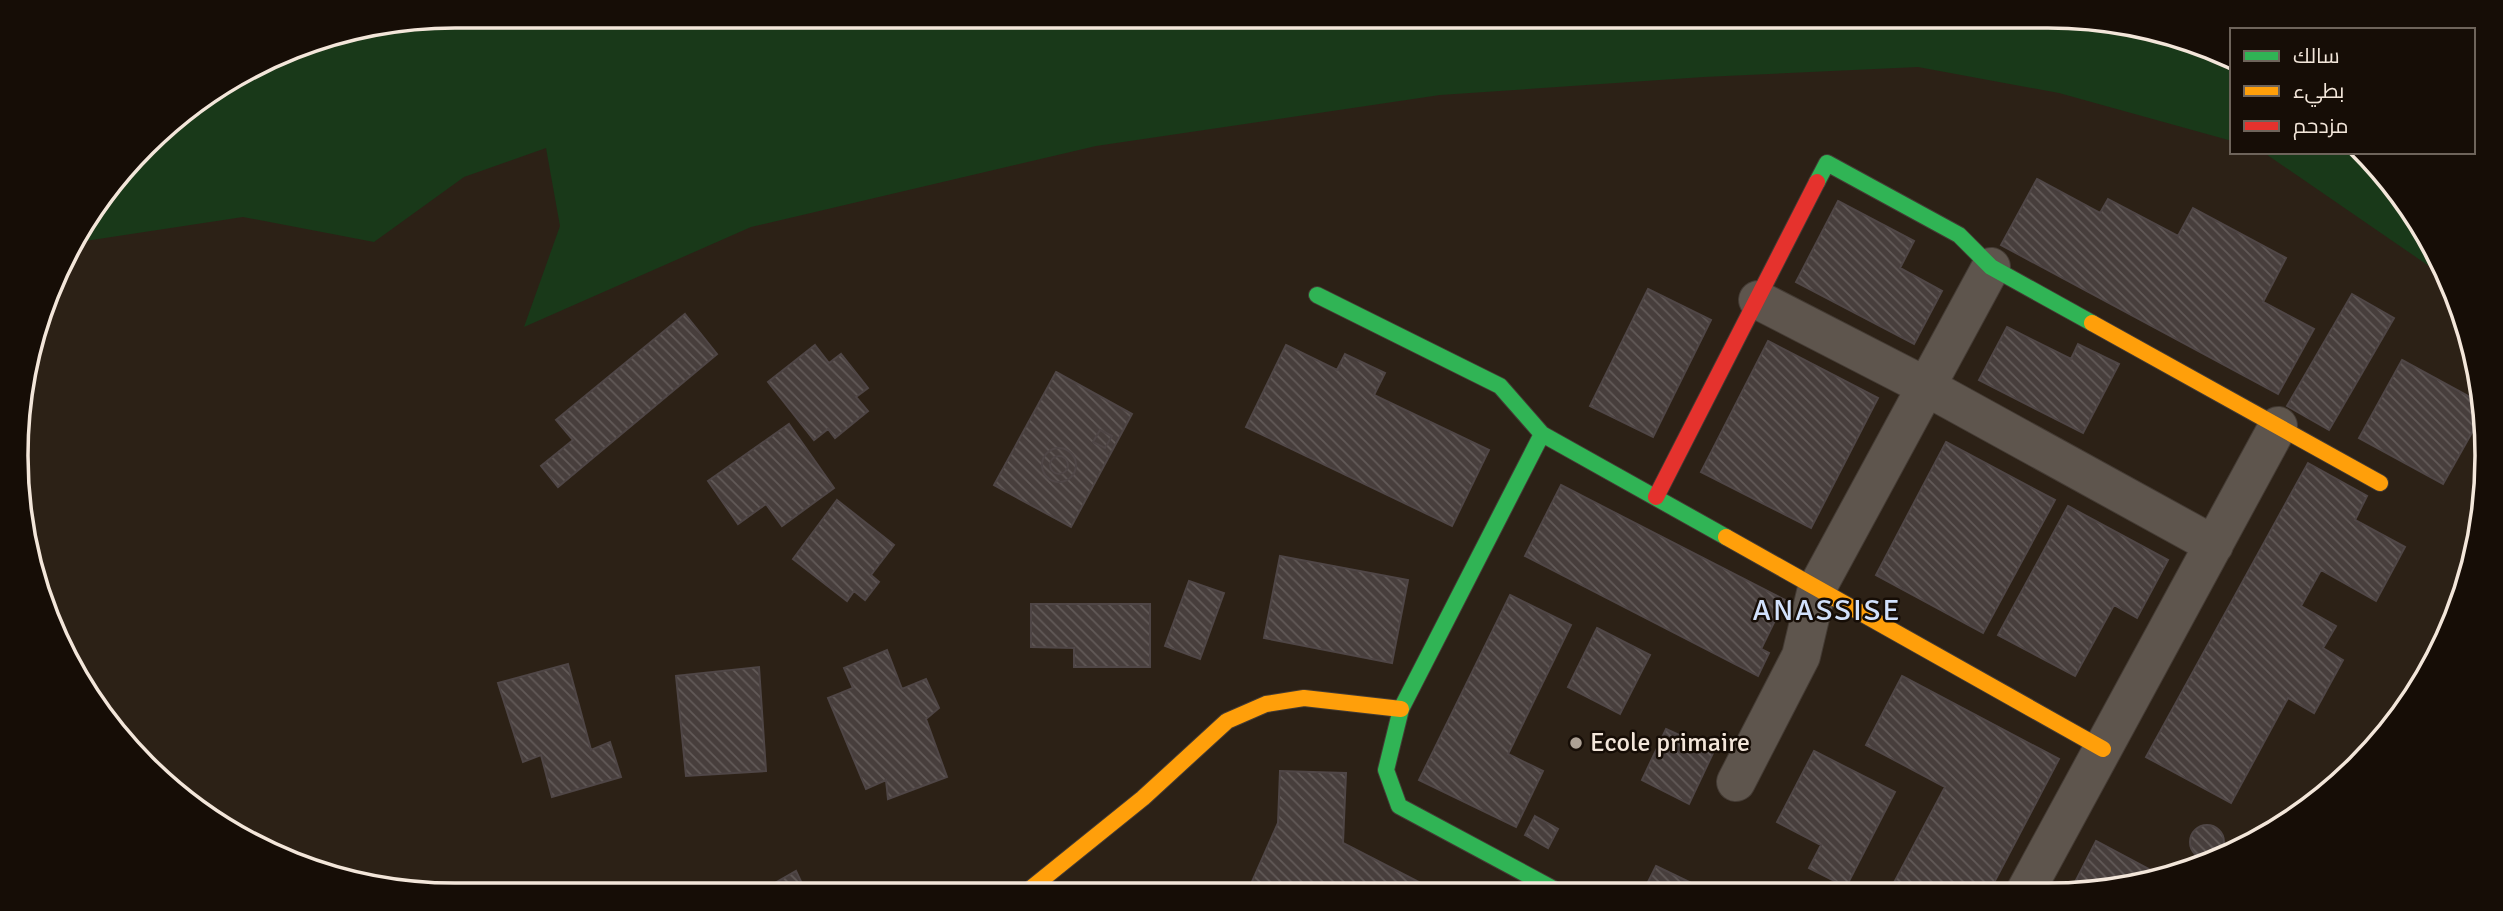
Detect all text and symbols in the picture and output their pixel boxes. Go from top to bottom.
legend [2230,28,2475,154]
text: سالك [2293,43,2340,69]
text: بطيء [2293,78,2344,107]
text: مزدحم [2293,113,2348,140]
district label: ANASSISE [1753,592,1901,629]
place label: Ecole primaire [1590,727,1750,759]
marker: Ecole primaire [1568,735,1584,751]

